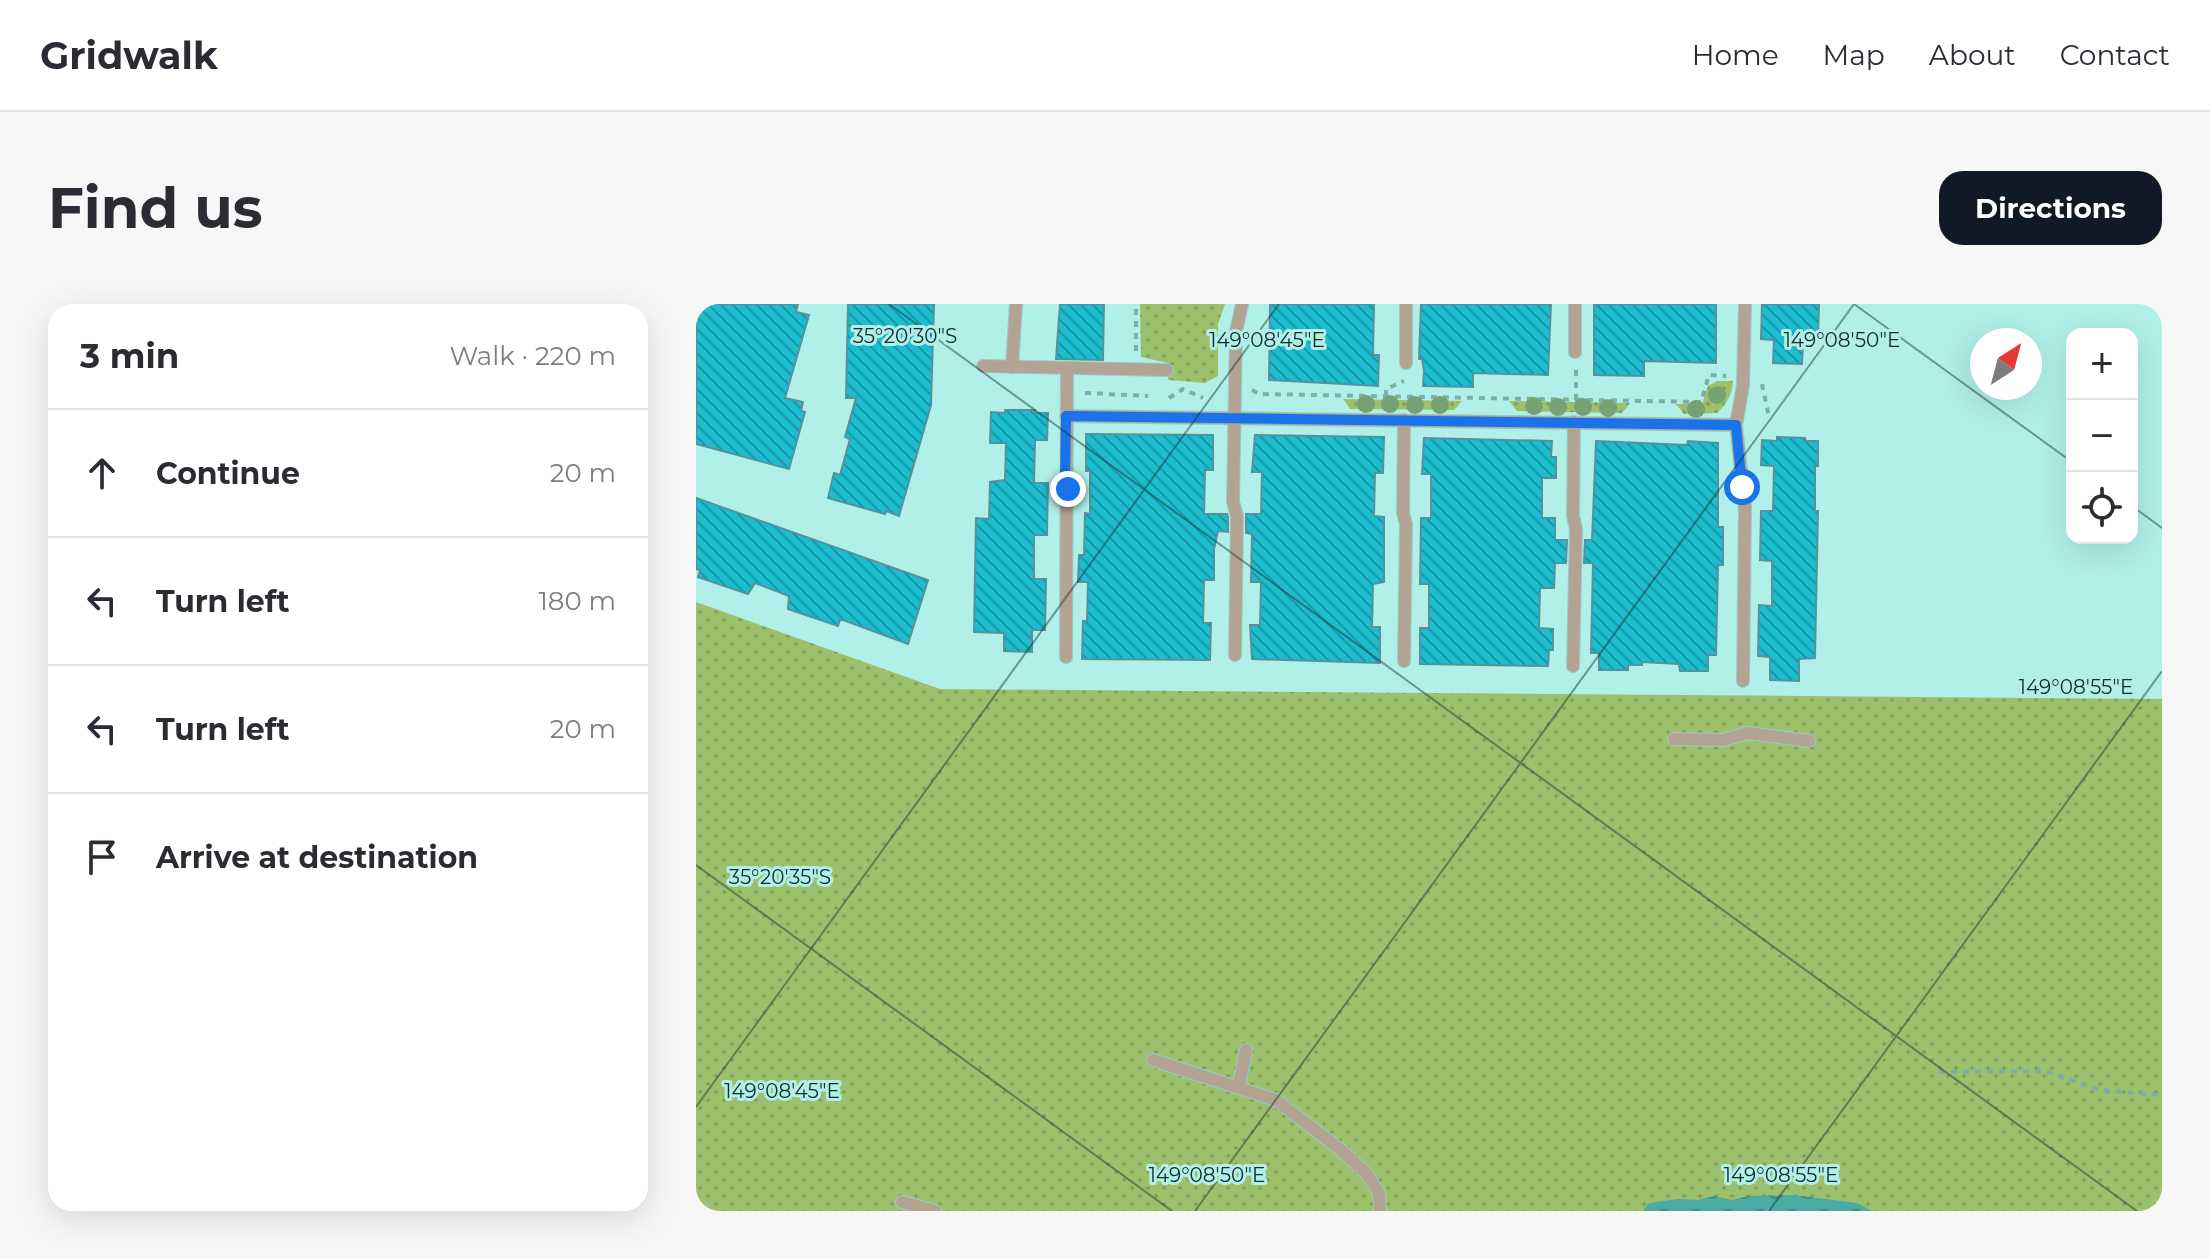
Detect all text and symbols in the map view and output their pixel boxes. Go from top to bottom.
text: Gridwalk [40,32,218,79]
text: Home [1692,38,1779,72]
text: Map [1823,38,1885,72]
text: About [1929,38,2016,72]
text: Contact [2060,38,2170,72]
button: Directions [1939,171,2162,245]
text: Find us [48,174,262,242]
text: 35°20'30"S [853,324,957,348]
text: 149°08'45"E [1209,328,1325,352]
text: 149°08'50"E [1784,328,1900,352]
north arrow [1970,328,2042,400]
map controls [2066,328,2138,544]
button: + [2066,328,2138,400]
text: 3 min [80,335,179,377]
text: Walk · 220 m [449,340,616,372]
button: − [2066,400,2138,472]
icon: ahead [80,451,124,495]
text: Continue [156,455,300,492]
text: 20 m [550,457,616,489]
route start [1724,469,1760,505]
route end [1050,471,1086,507]
button: locate [2066,472,2138,544]
icon: left [80,579,124,623]
text: Turn left [156,583,289,620]
text: 180 m [538,585,616,617]
text: 149°08'55"E [2019,675,2133,699]
icon: left [80,707,124,751]
text: Turn left [156,711,289,748]
text: 20 m [550,713,616,745]
icon: arrive [80,835,124,879]
text: Arrive at destination [156,839,478,876]
text: 35°20'35"S [729,865,831,889]
text: 149°08'45"E [724,1079,840,1103]
text: 149°08'50"E [1149,1163,1265,1187]
text: 149°08'55"E [1724,1163,1838,1187]

